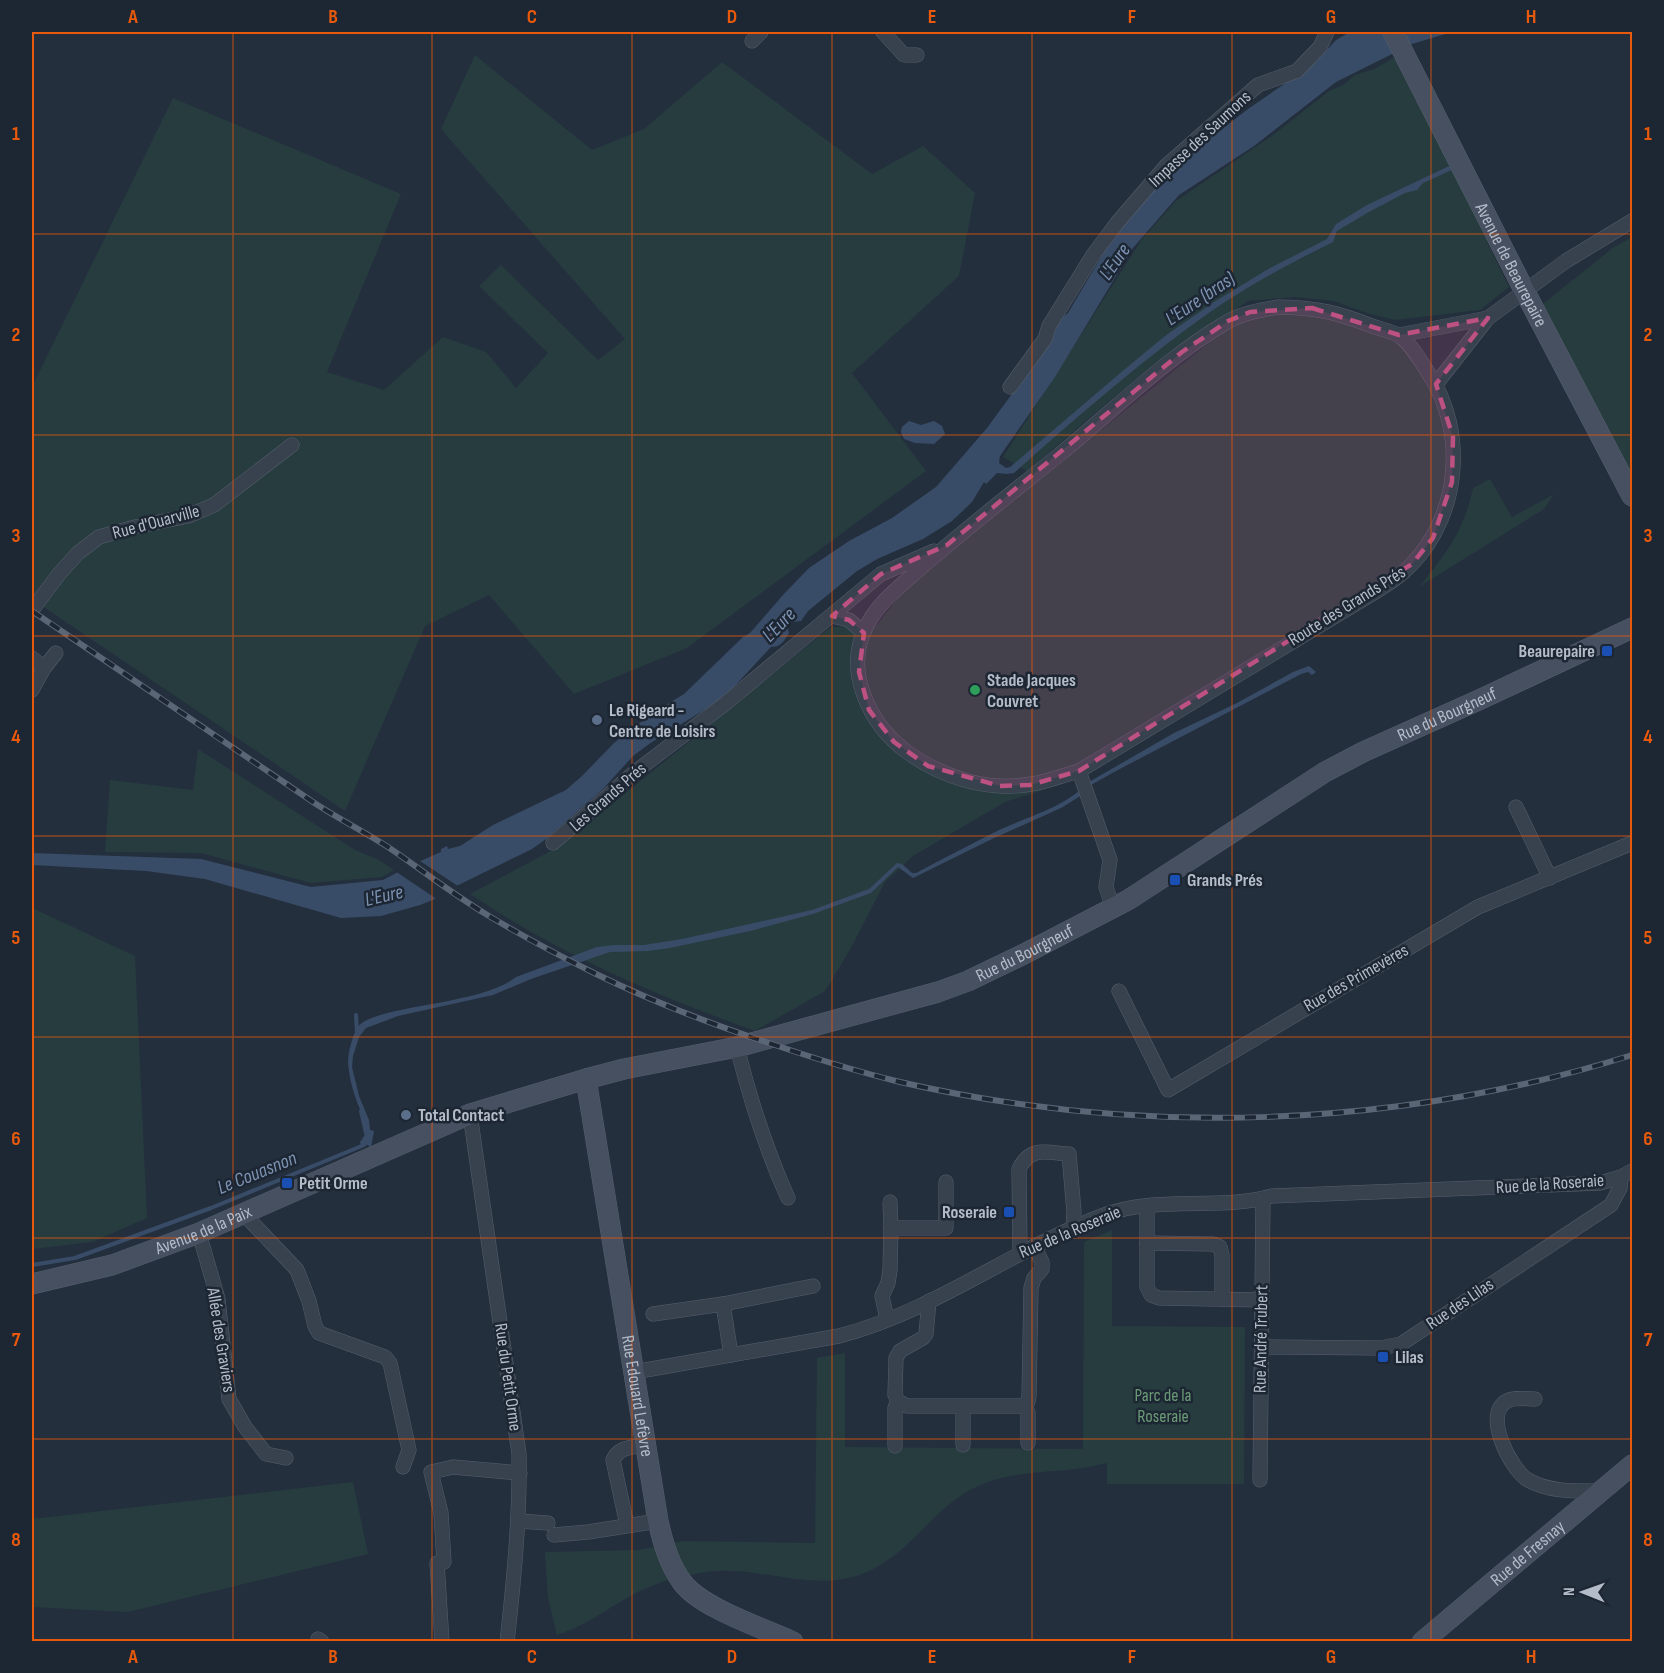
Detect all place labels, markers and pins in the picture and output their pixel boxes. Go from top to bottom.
place label: Beaurepaire [1519,641,1595,662]
marker: Beaurepaire [1600,644,1614,658]
place label: Stade Jacques Couvret [987,670,1076,712]
marker: Stade Jacques Couvret [968,683,982,697]
place label: Le Rigeard - Centre de Loisirs [609,700,716,742]
marker: Le Rigeard - Centre de Loisirs [590,713,604,727]
place label: Grands Prés [1187,870,1263,891]
marker: Grands Prés [1168,873,1182,887]
place label: Total Contact [418,1105,504,1126]
marker: Total Contact [399,1108,413,1122]
place label: Petit Orme [299,1173,368,1194]
marker: Petit Orme [280,1176,294,1190]
place label: Roseraie [942,1202,997,1223]
marker: Roseraie [1002,1205,1016,1219]
place label: Lilas [1395,1347,1424,1368]
marker: Lilas [1376,1350,1390,1364]

